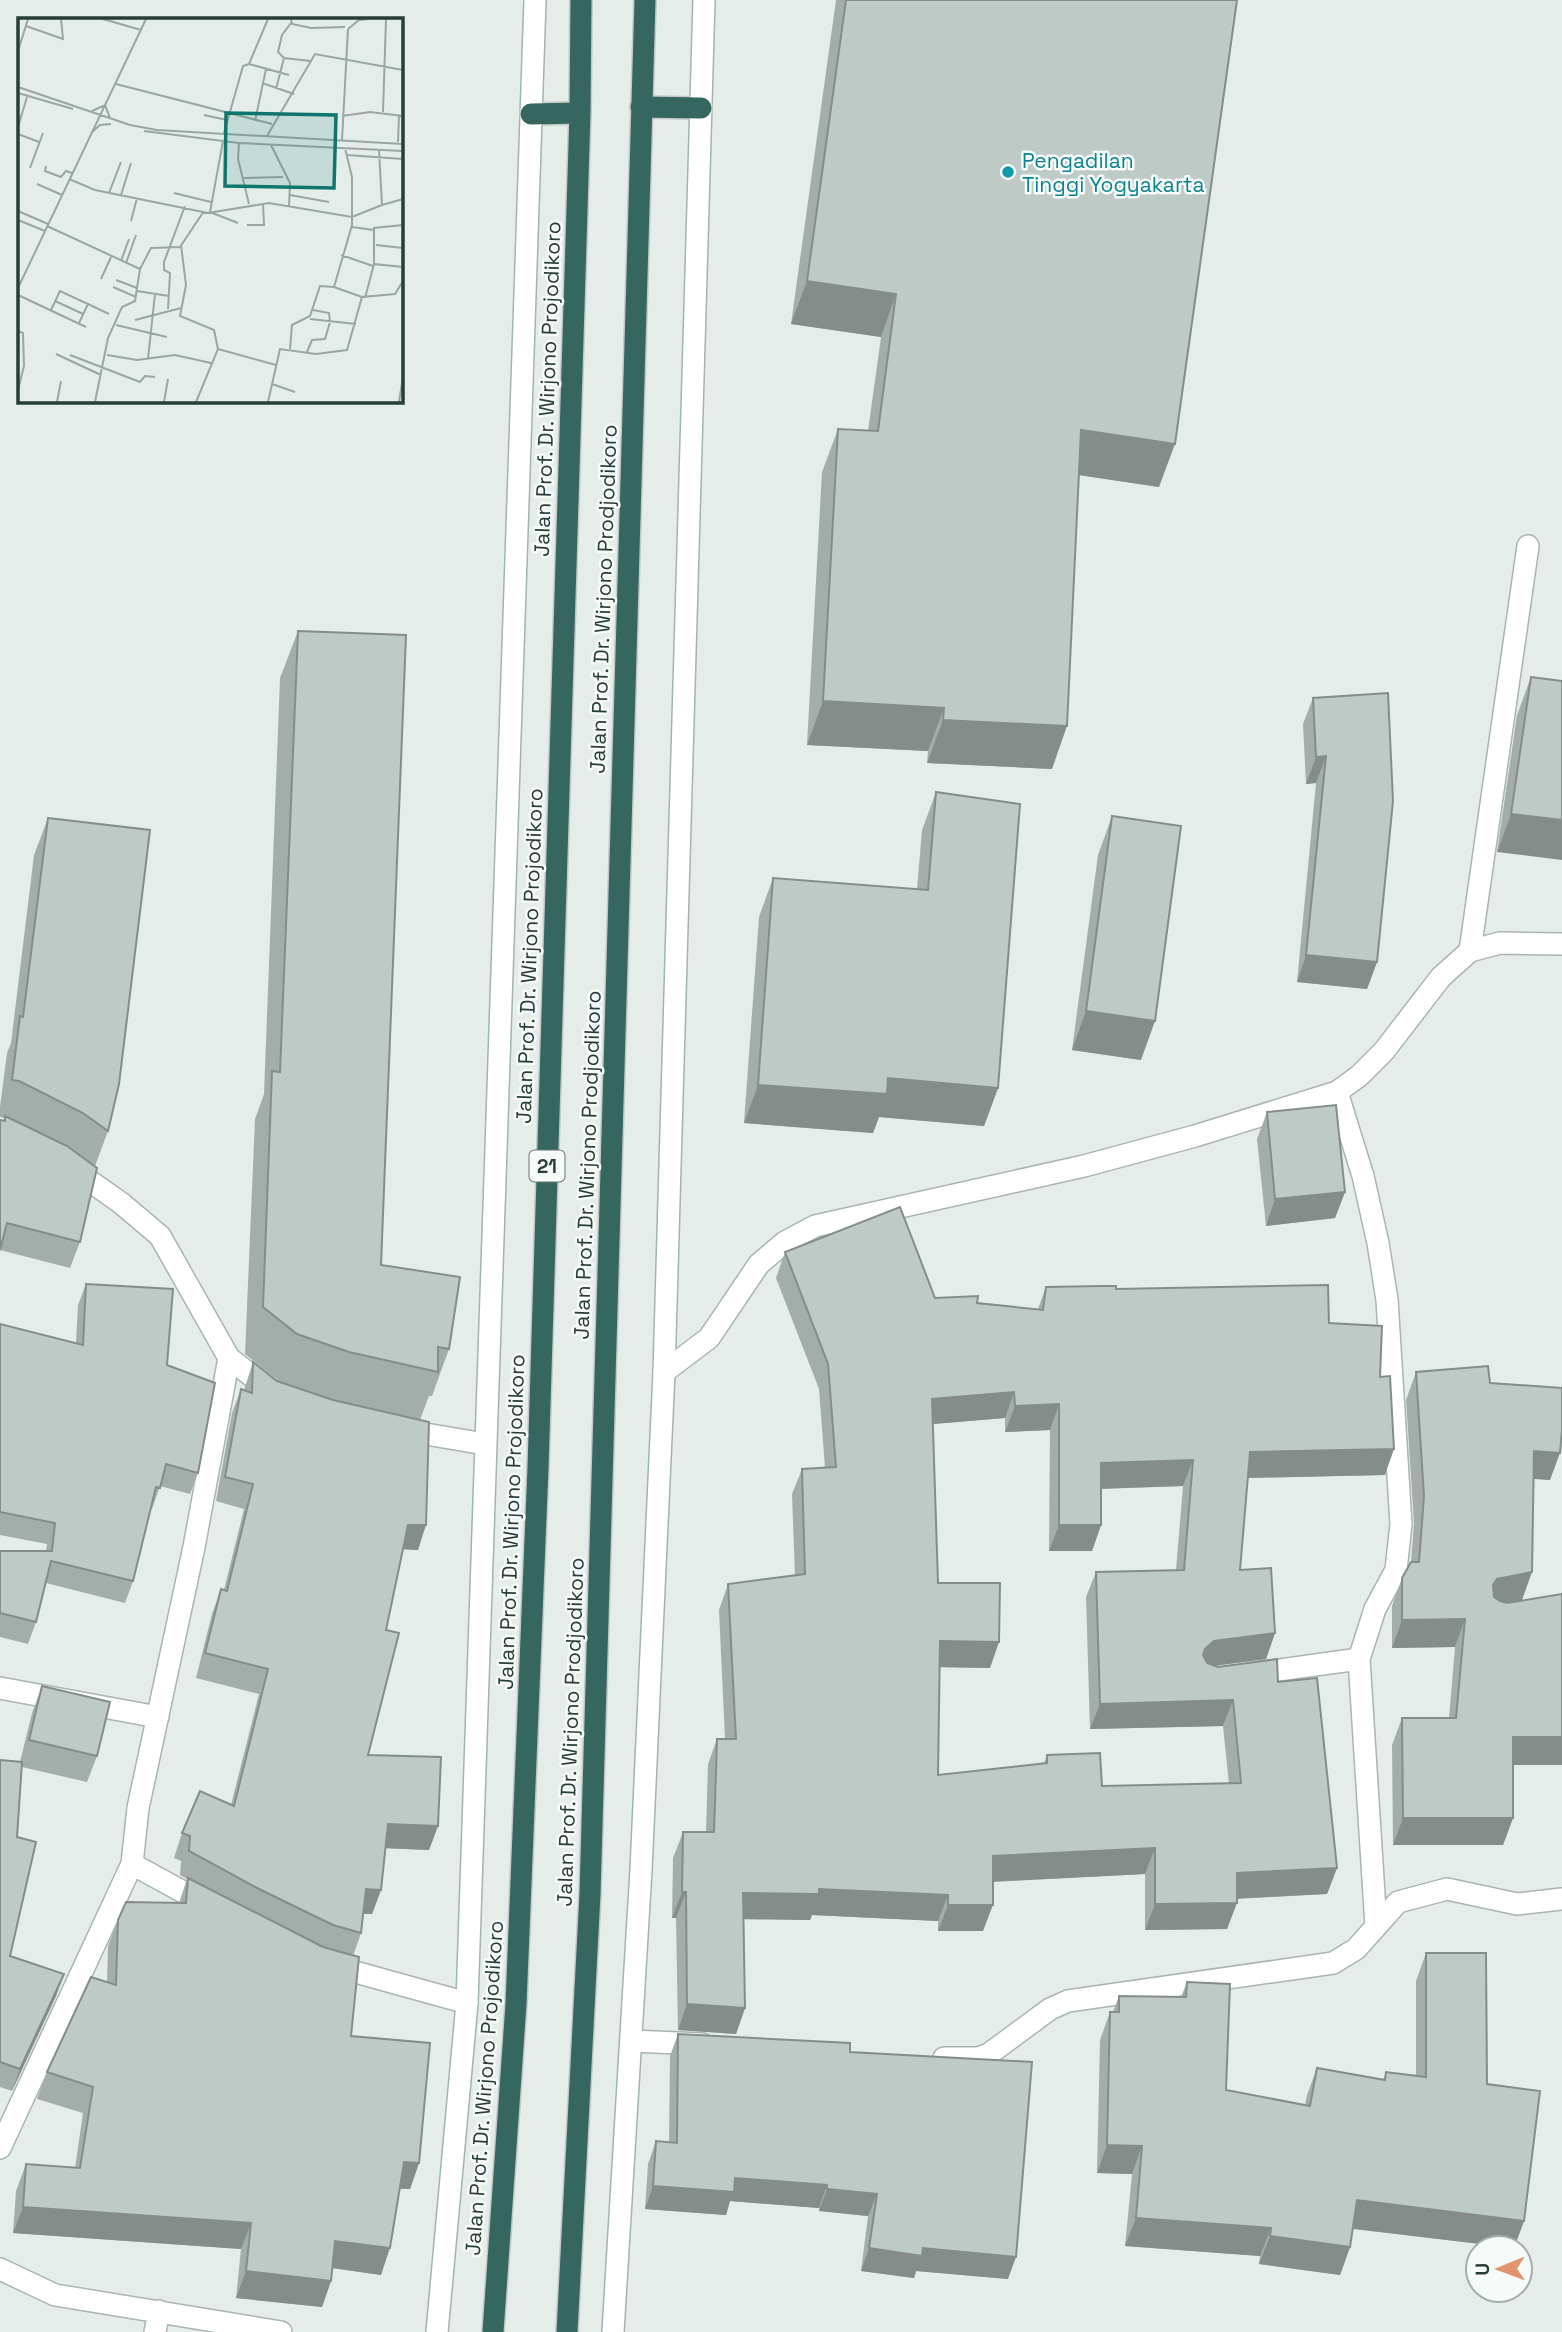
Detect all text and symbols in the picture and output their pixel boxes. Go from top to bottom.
inset map [18,18,402,402]
place label: Pengadilan Tinggi Yogyakarta [1022,147,1205,198]
marker: Pengadilan Tinggi Yogyakarta [1000,164,1016,180]
street label: Jalan Prof. Dr. Wirjono Projodikoro [528,221,566,557]
street label: Jalan Prof. Dr. Wirjono Prodjodikoro [583,424,623,774]
street label: Jalan Prof. Dr. Wirjono Projodikoro [510,788,548,1124]
street label: Jalan Prof. Dr. Wirjono Prodjodikoro [567,990,607,1340]
road number: 21 [530,1150,564,1182]
street label: Jalan Prof. Dr. Wirjono Projodikoro [492,1354,530,1690]
street label: Jalan Prof. Dr. Wirjono Prodjodikoro [550,1557,590,1907]
street label: Jalan Prof. Dr. Wirjono Projodikoro [459,1920,509,2256]
north arrow [1464,2234,1534,2304]
text: U [1470,2263,1495,2276]

